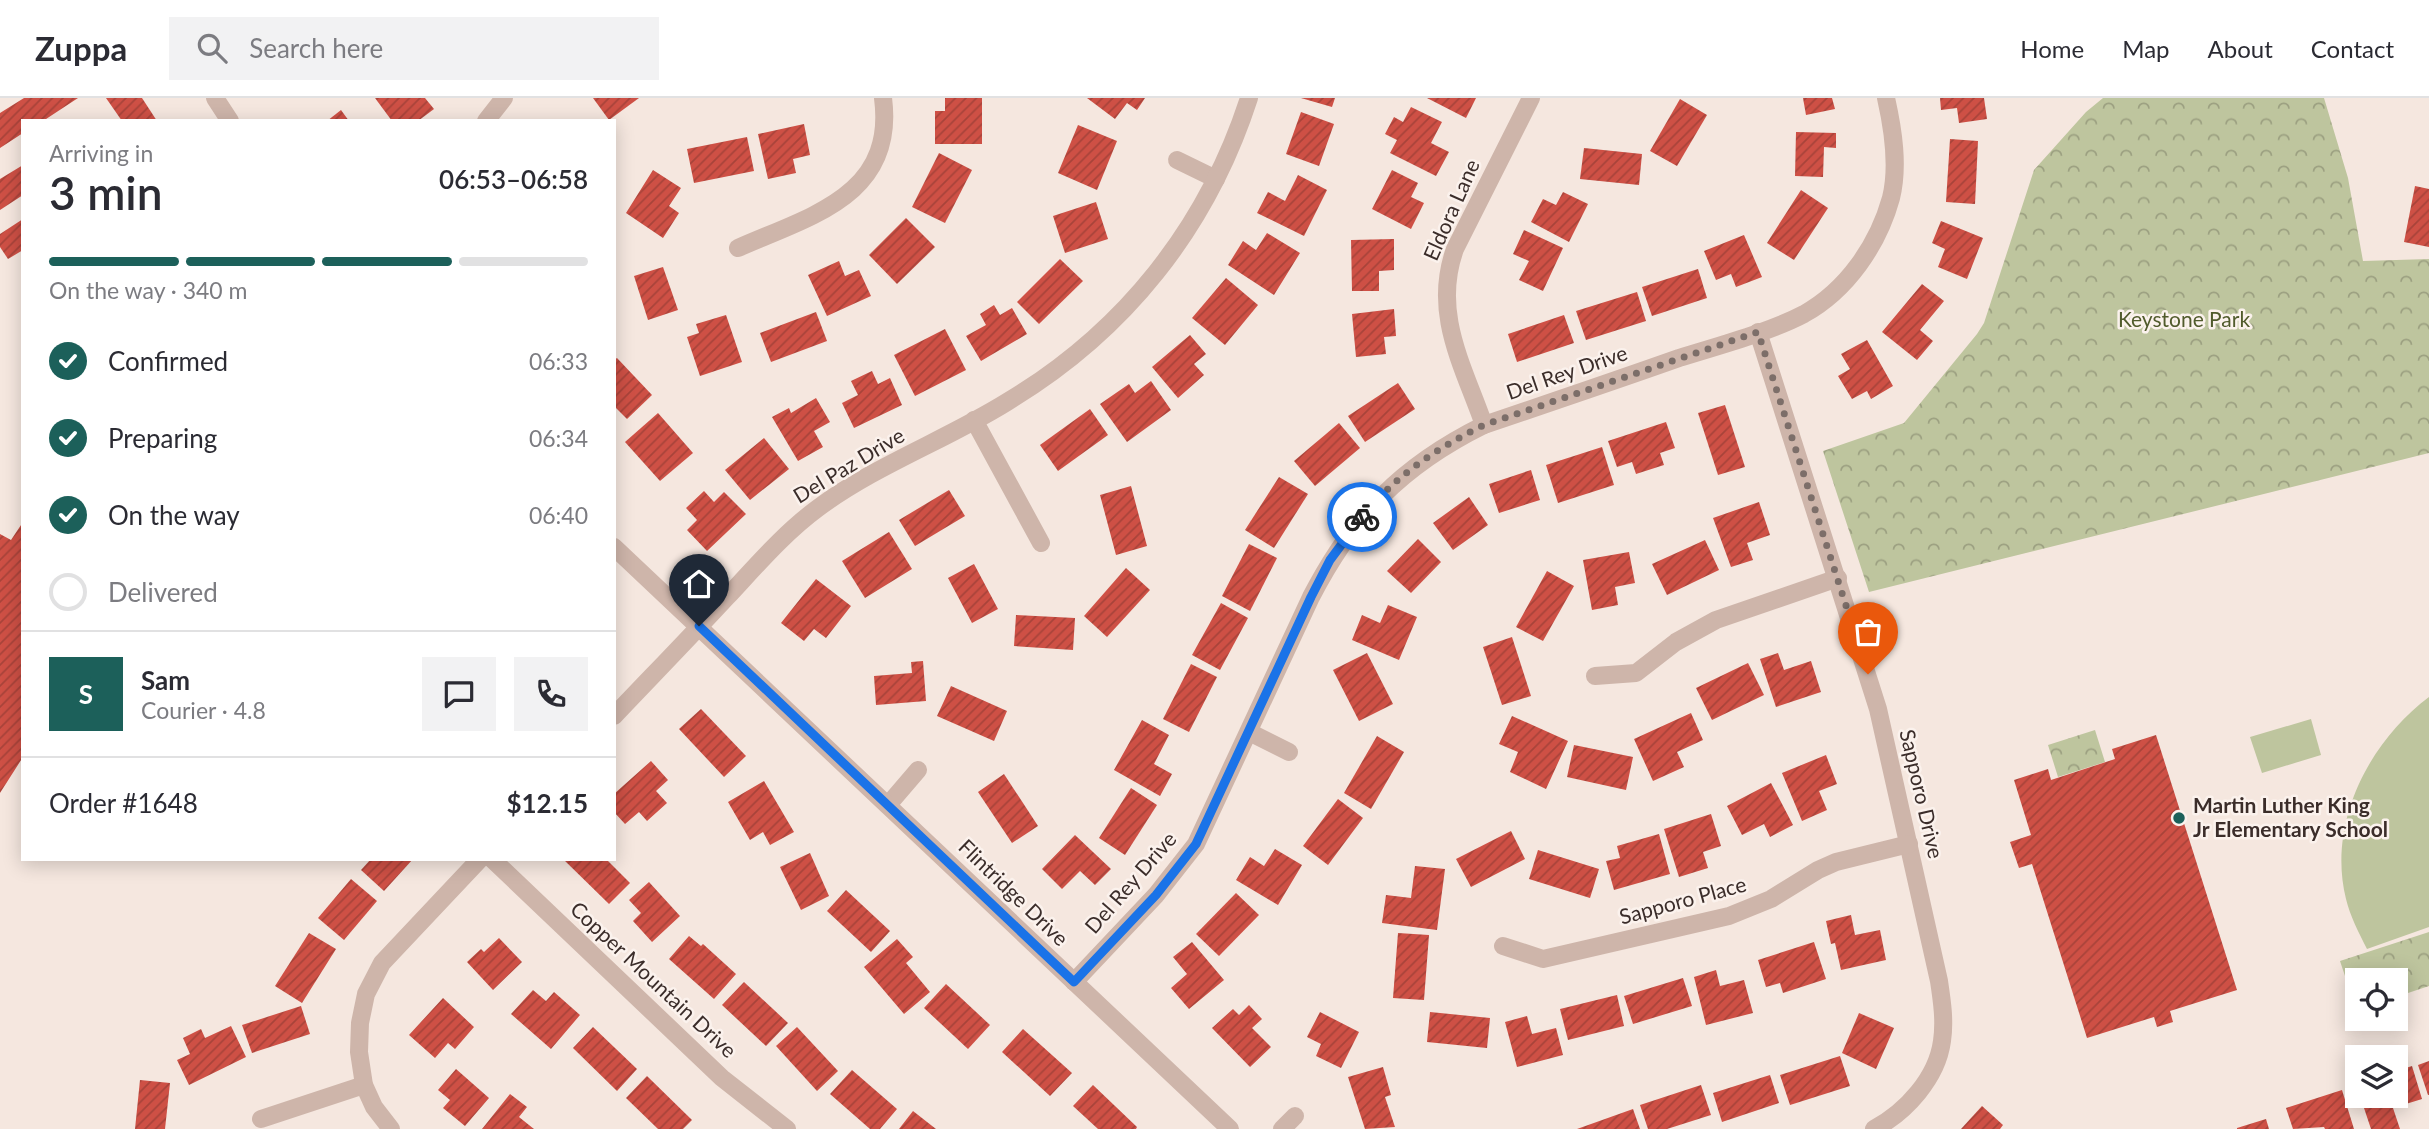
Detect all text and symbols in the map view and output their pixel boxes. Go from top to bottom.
search box [169,17,659,80]
text: Zuppa [35,28,127,68]
icon: search [193,29,231,67]
text: Search here [249,32,383,64]
text: Home [2020,34,2084,63]
text: Map [2122,34,2170,63]
text: About [2208,34,2273,63]
text: Contact [2311,34,2394,63]
text: Arriving in [49,139,153,167]
street label: Eldora Lane [1417,155,1484,264]
text: 06:53–06:58 [439,163,588,195]
text: 3 min [49,165,163,220]
text: On the way · 340 m [49,276,248,304]
park label: Keystone Park [2118,306,2250,331]
street label: Del Rey Drive [1503,339,1630,404]
icon: check [49,342,87,380]
text: Confirmed [108,345,228,377]
text: 06:33 [529,347,588,375]
icon: check [49,419,87,457]
text: Preparing [108,422,217,454]
street label: Del Paz Drive [788,422,908,508]
text: 06:34 [529,424,588,452]
courier [1327,482,1397,552]
icon: check [49,496,87,534]
icon: bike [1343,498,1381,536]
text: On the way [108,499,240,531]
text: 06:40 [529,501,588,529]
pin [669,554,729,626]
icon: home [680,565,718,603]
text: Delivered [108,576,218,608]
pin [1838,602,1898,674]
icon: bag [1849,613,1887,651]
button: chat [422,657,496,731]
button: phone [514,657,588,731]
text: Sam [141,664,190,696]
text: S [79,678,93,710]
text: Courier · 4.8 [141,696,266,724]
street label: Sapporo Drive [1895,727,1949,861]
text: Order #1648 [49,787,198,819]
text: $12.15 [506,787,588,819]
place label: Martin Luther King Jr Elementary School [2193,792,2388,841]
marker: Martin Luther King Jr Elementary School [2171,810,2187,826]
street label: Del Rey Drive [1079,826,1181,938]
street label: Flintridge Drive [954,833,1074,950]
street label: Sapporo Place [1616,871,1749,929]
street label: Copper Mountain Drive [566,896,742,1062]
map controls [2345,968,2408,1108]
button: locate [2345,968,2408,1031]
button: layers [2345,1045,2408,1108]

